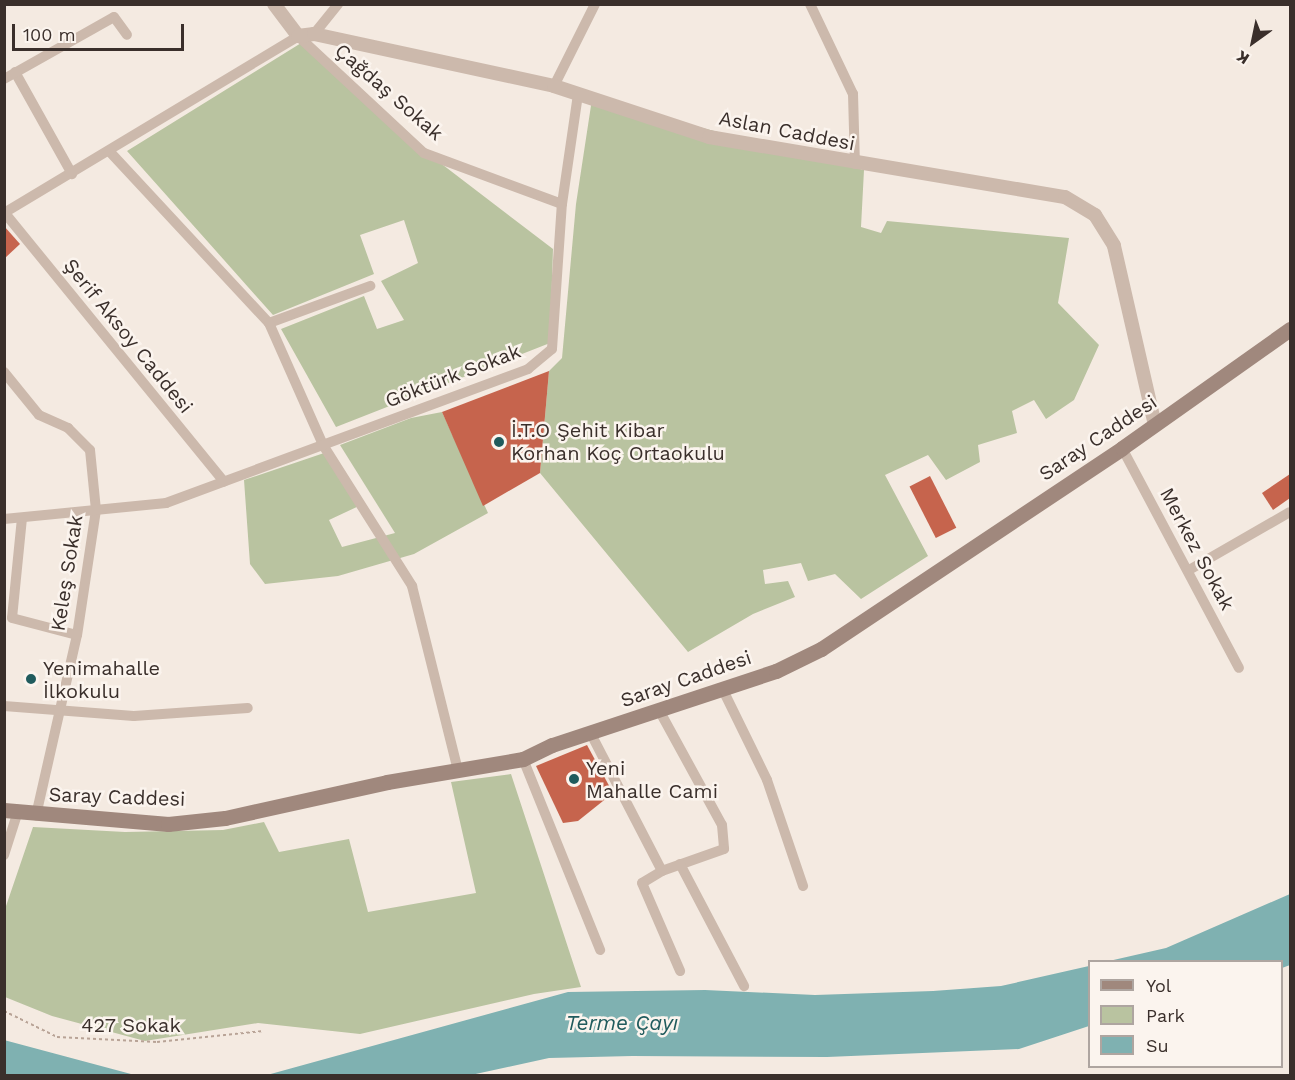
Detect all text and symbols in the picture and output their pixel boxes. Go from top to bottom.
scale bar [15,12,188,50]
north arrow [1223,12,1283,72]
text: 100 m [23,24,76,45]
street label: Çağdaş Sokak [330,38,448,146]
text: K [1233,47,1253,69]
street label: Aslan Caddesi [717,106,857,156]
street label: Şerif Aksoy Caddesi [58,253,198,419]
street label: Göktürk Sokak [382,339,524,413]
street label: Saray Caddesi [1034,390,1162,486]
place label: İ.T.O Şehit Kibar Korhan Koç Ortaokulu [511,418,725,465]
marker: İ.T.O Şehit Kibar Korhan Koç Ortaokulu [492,435,506,449]
street label: Merkez Sokak [1155,484,1239,614]
street label: Keleş Sokak [46,513,88,633]
street label: Saray Caddesi [617,645,755,713]
place label: Yenimahalle İlkokulu [43,656,160,703]
marker: Yenimahalle İlkokulu [24,672,38,686]
place label: Yeni Mahalle Cami [586,756,718,803]
marker: Yeni Mahalle Cami [567,772,581,786]
street label: Saray Caddesi [48,783,186,811]
legend [1088,960,1283,1068]
text: Yol [1146,975,1171,996]
text: Park [1146,1005,1185,1026]
water label: Terme Çayı [566,1010,678,1036]
street label: 427 Sokak [81,1013,181,1037]
text: Su [1146,1035,1169,1056]

